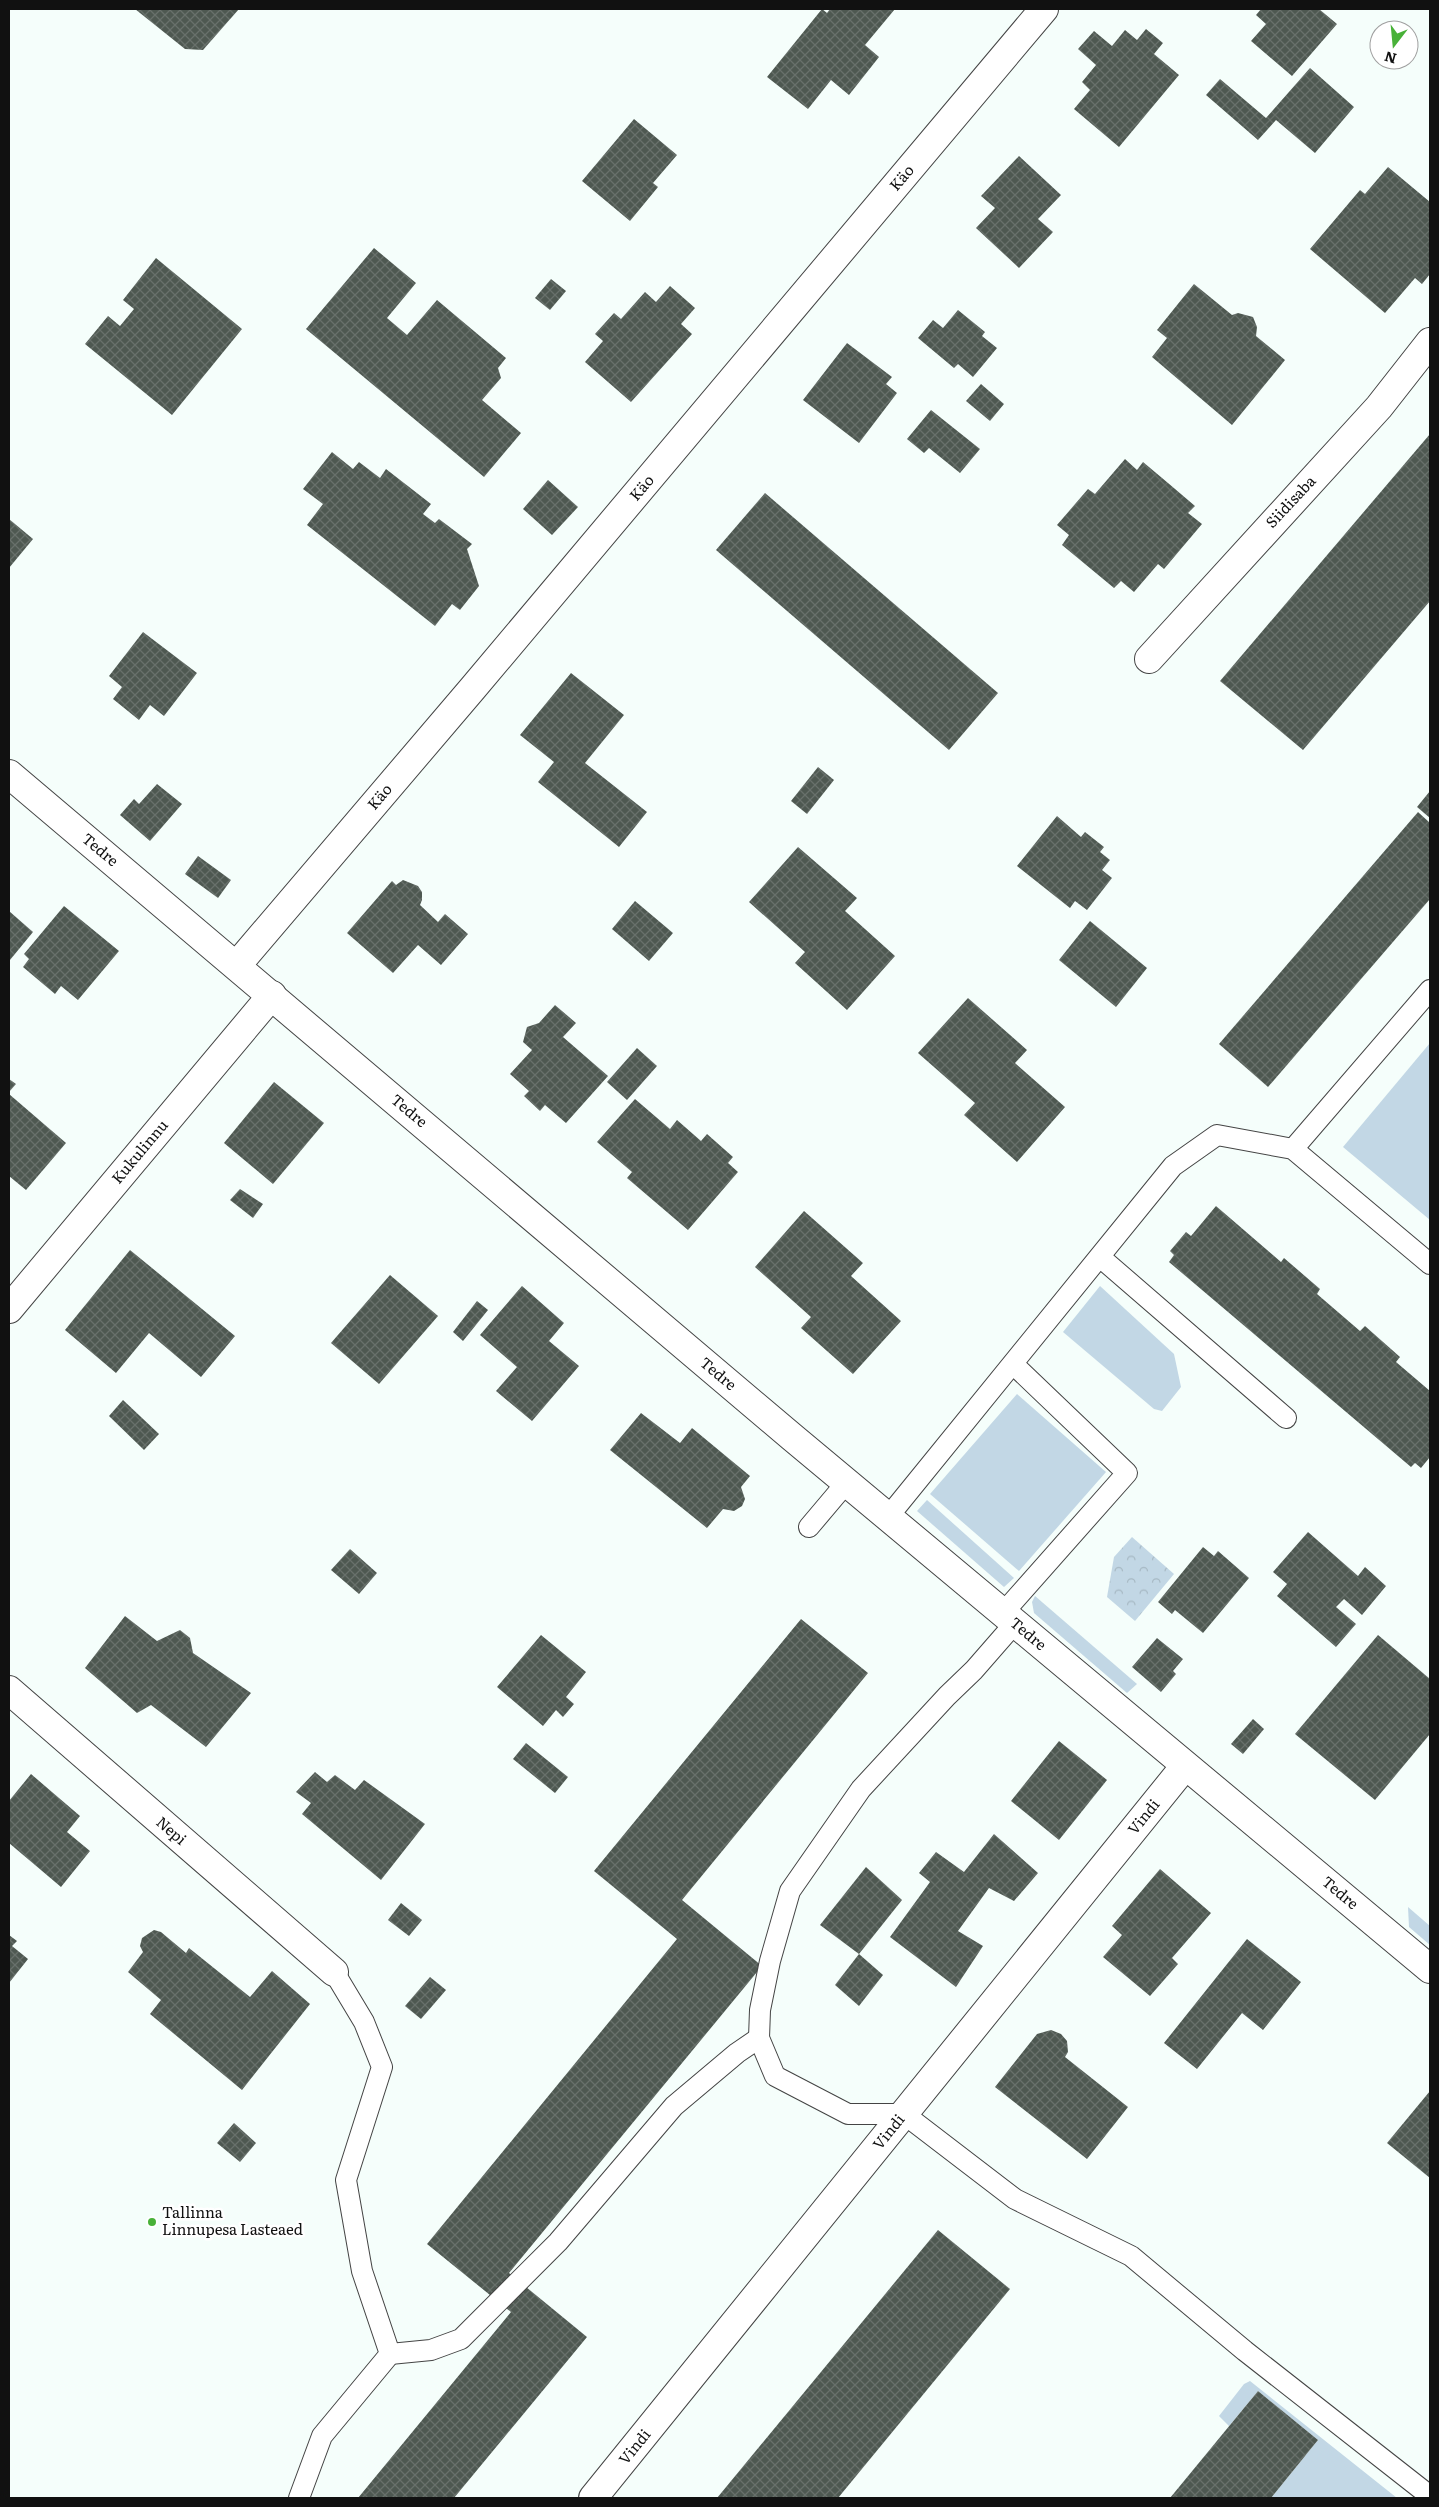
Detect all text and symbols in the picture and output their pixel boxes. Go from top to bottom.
north arrow [1369,20,1419,70]
text: N [1381,47,1399,70]
street label: Käo [883,159,919,195]
street label: Käo [623,469,659,505]
street label: Siidisaba [1259,469,1321,532]
street label: Käo [361,778,397,814]
street label: Tedre [78,827,124,871]
street label: Tedre [387,1088,433,1132]
street label: Kukulinnu [105,1114,173,1188]
street label: Tedre [696,1351,742,1395]
street label: Tedre [1006,1611,1052,1655]
street label: Vindi [1121,1793,1164,1839]
street label: Nepi [152,1810,192,1850]
street label: Tedre [1318,1870,1364,1914]
street label: Vindi [866,2108,909,2154]
place label: Tallinna Linnupesa Lasteaed [162,2200,303,2240]
marker: Tallinna Linnupesa Lasteaed [146,2216,158,2228]
street label: Vindi [612,2423,655,2469]

